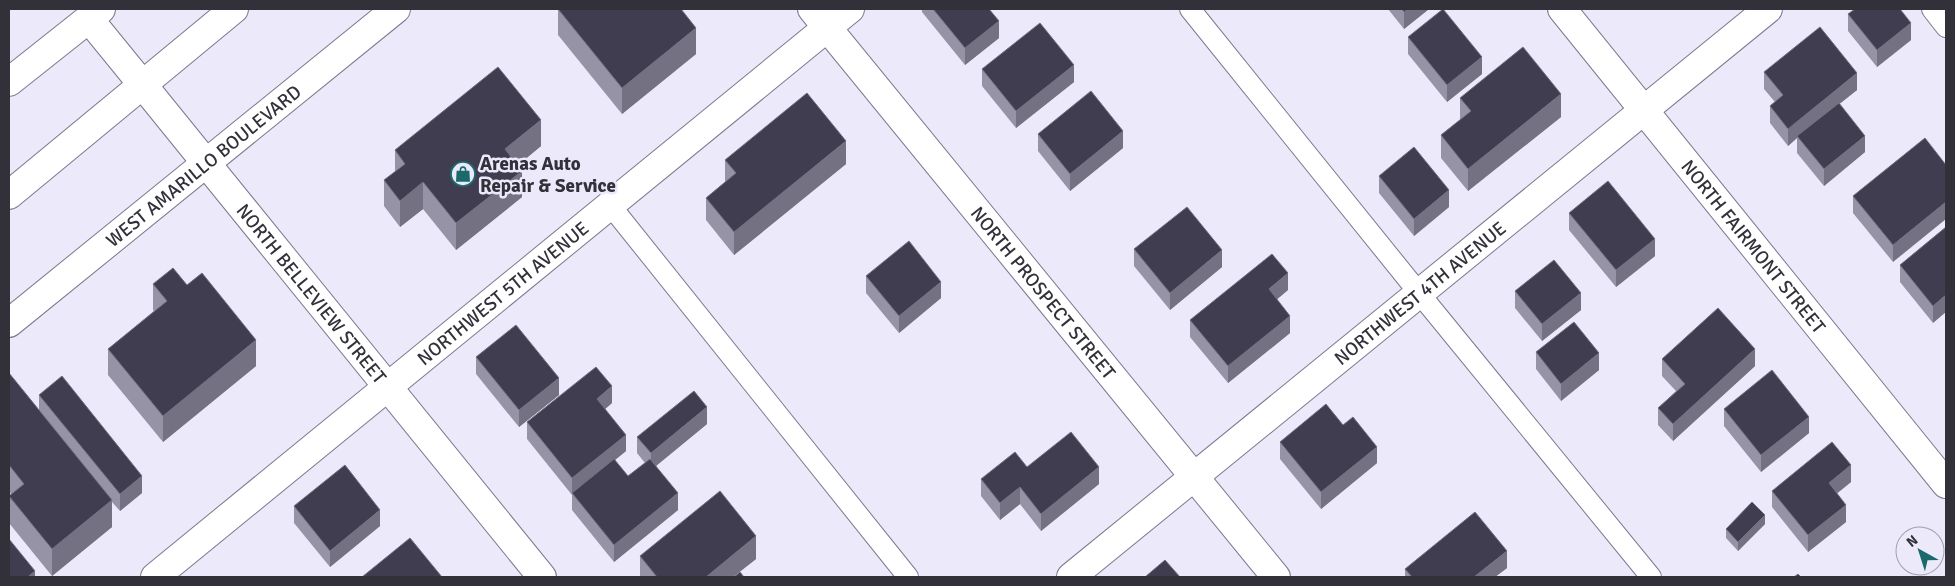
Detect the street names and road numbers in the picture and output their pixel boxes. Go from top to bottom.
street label: WEST AMARILLO BOULEVARD [101,80,306,253]
street label: NORTH FAIRMONT STREET [1676,155,1831,339]
street label: NORTH BELLEVIEW STREET [231,199,392,389]
street label: NORTH PROSPECT STREET [965,202,1121,385]
street label: NORTHWEST 5TH AVENUE [413,216,594,371]
street label: NORTHWEST 4TH AVENUE [1330,216,1511,371]

